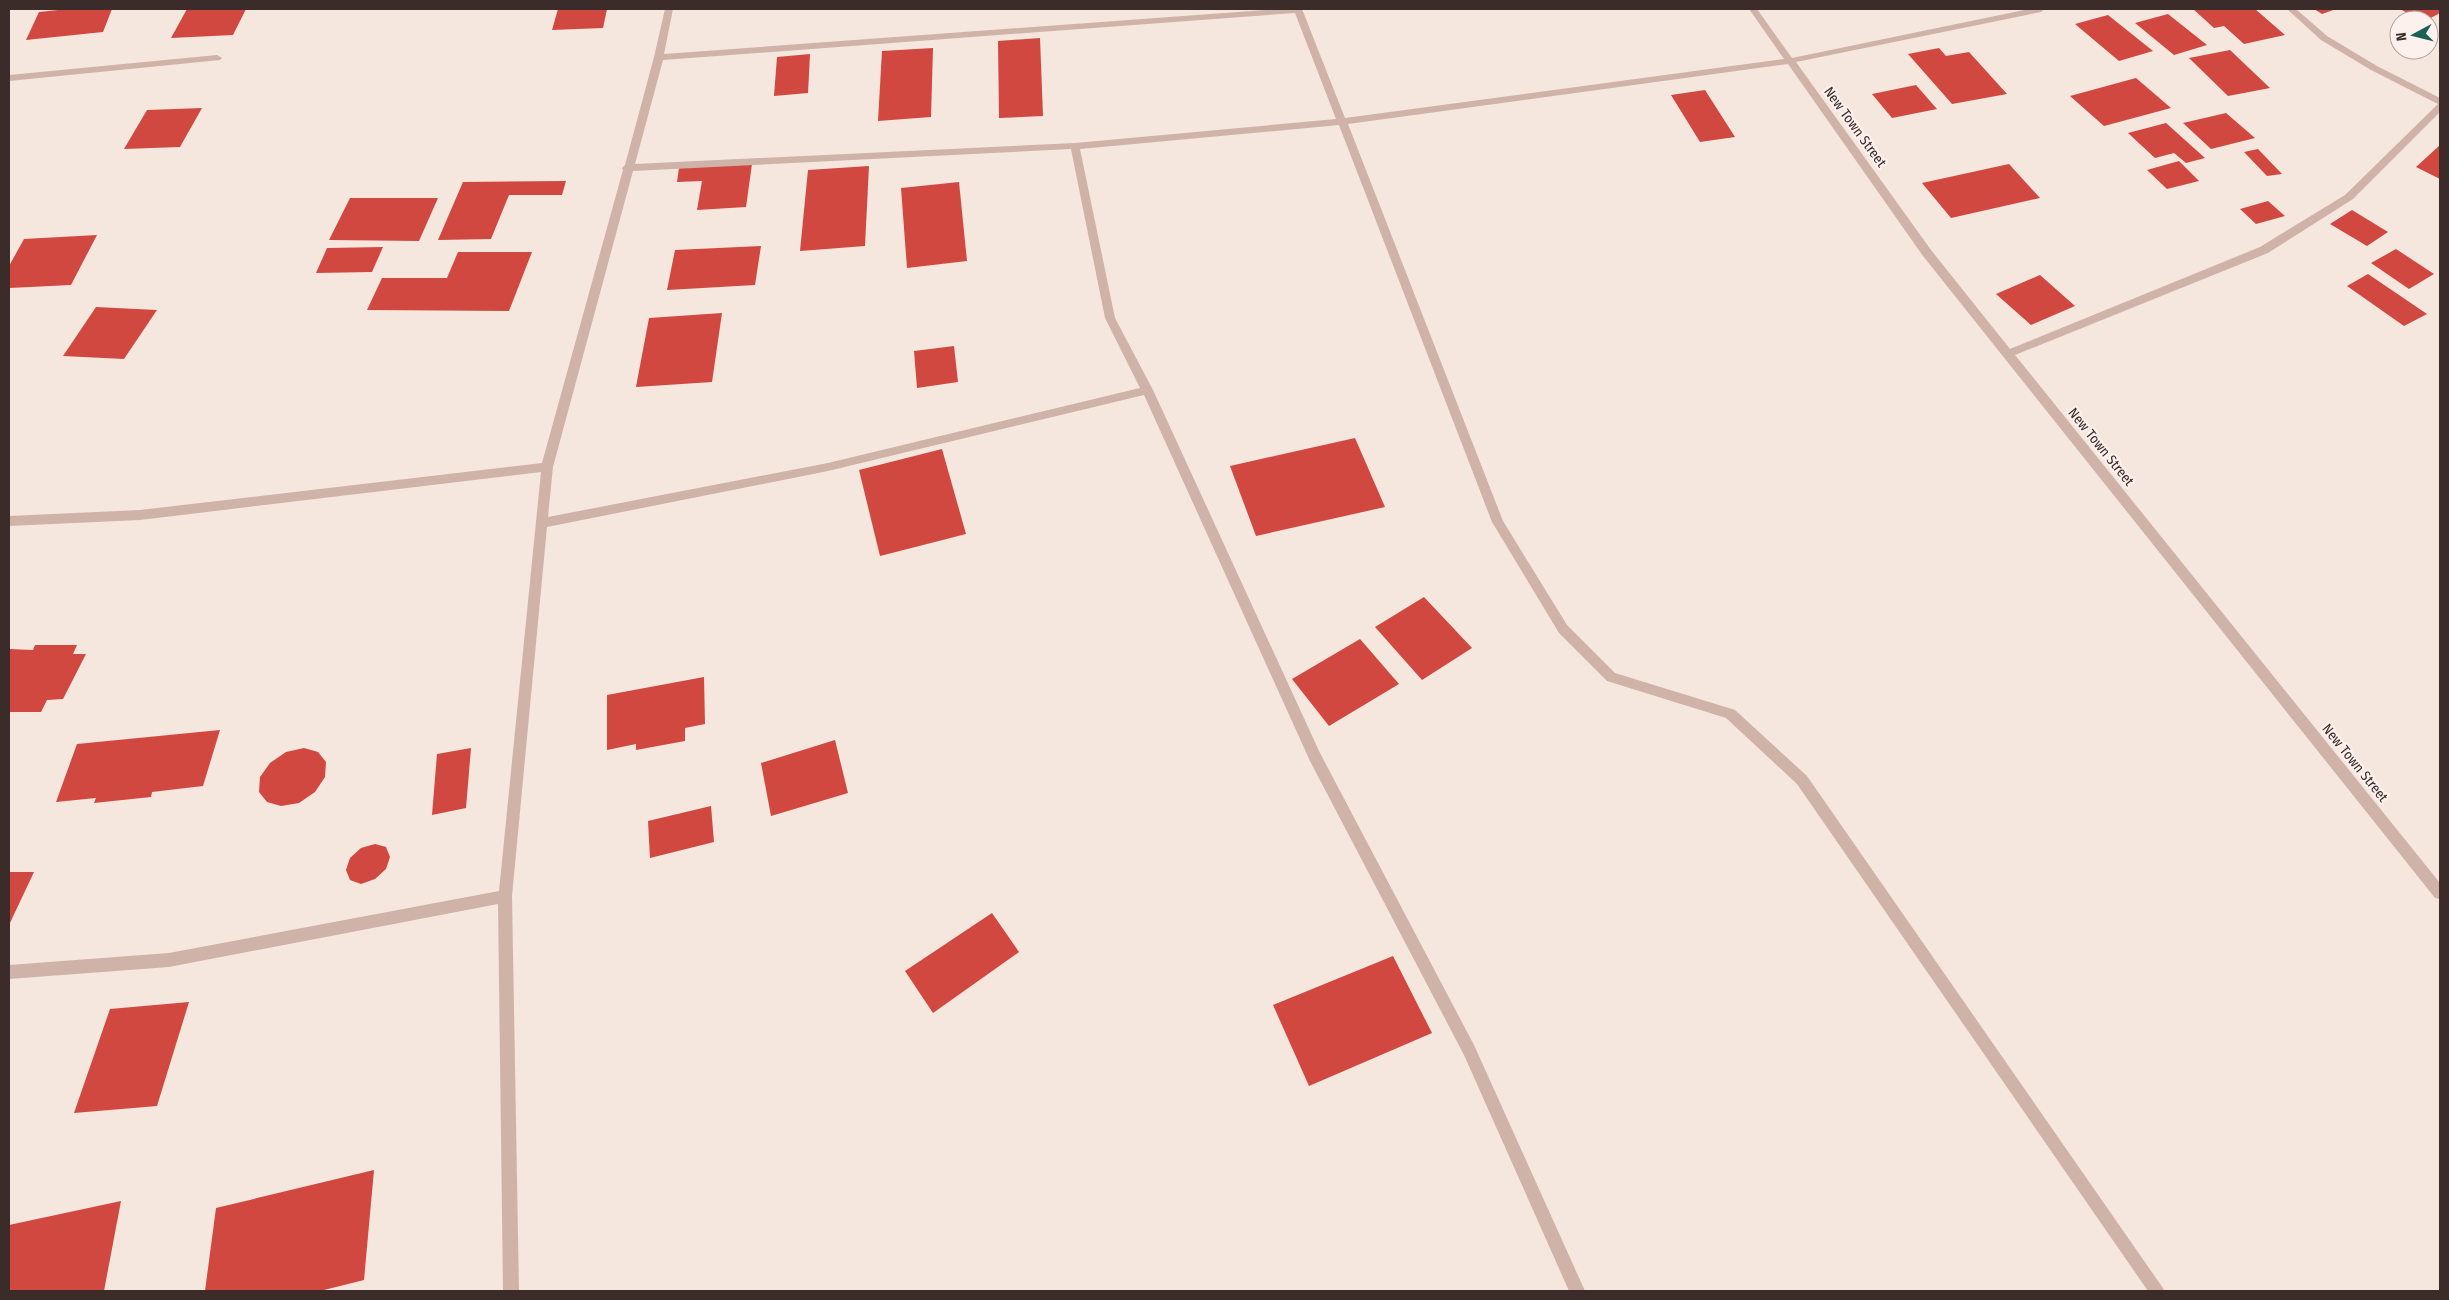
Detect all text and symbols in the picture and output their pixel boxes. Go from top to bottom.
north arrow [2389,10,2439,60]
text: N [2393,31,2411,42]
street label: New Town Street [1820,83,1890,171]
street label: New Town Street [2064,405,2138,490]
street label: New Town Street [2318,721,2392,806]

